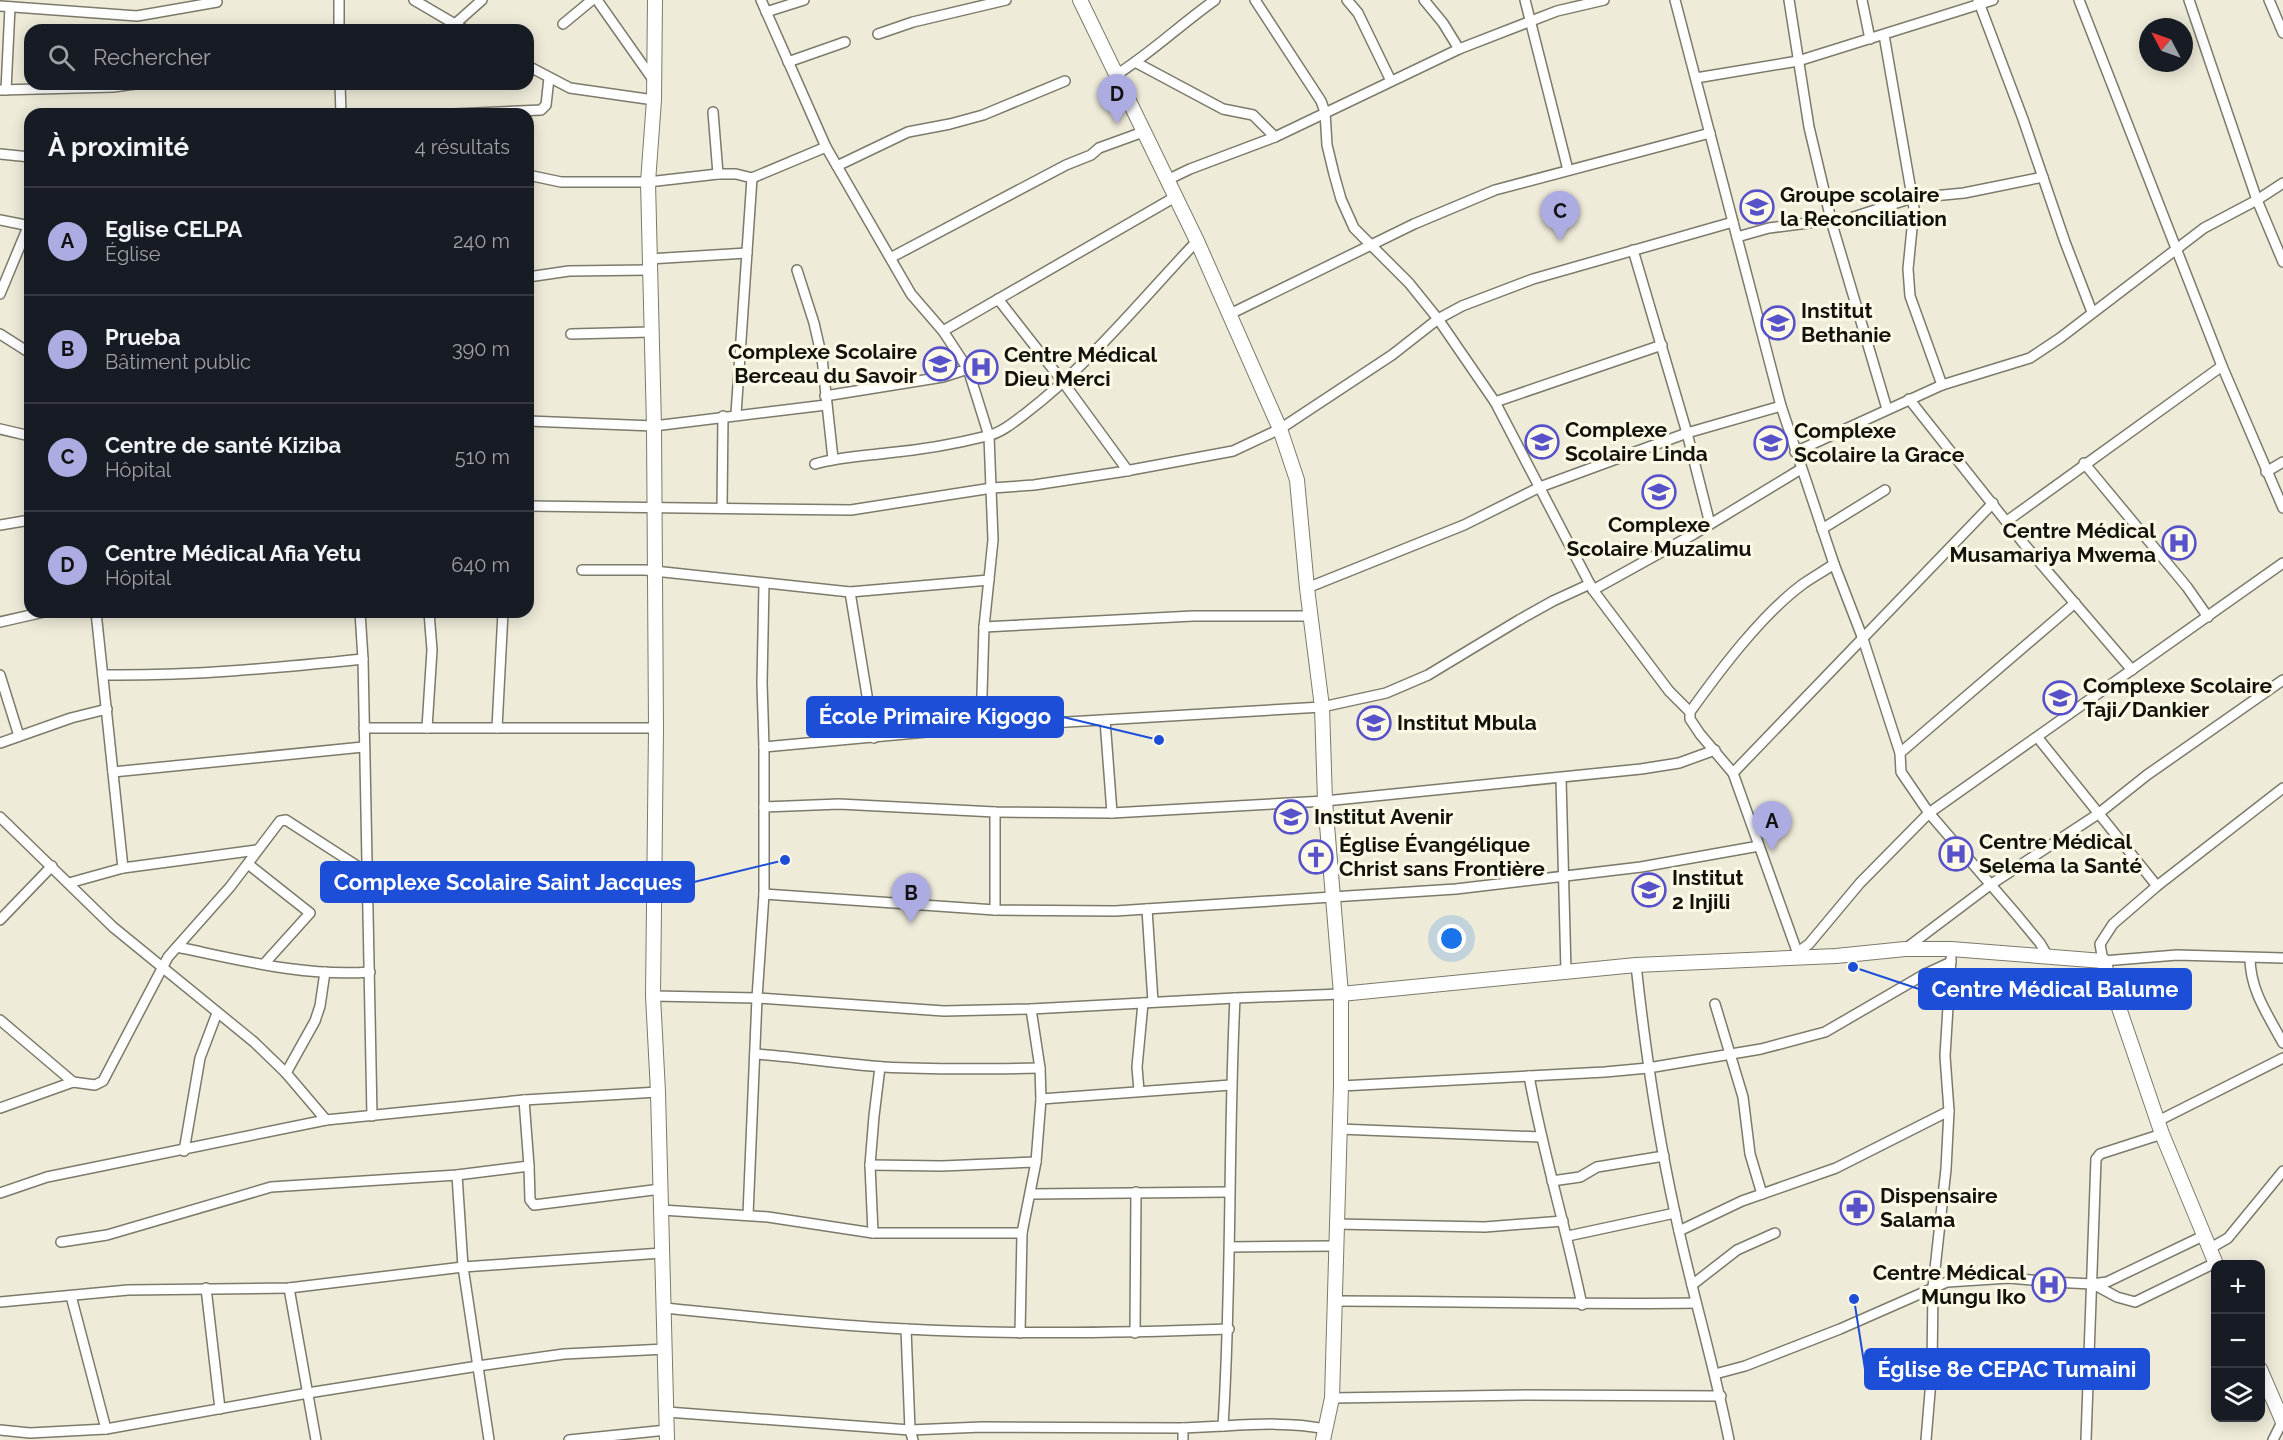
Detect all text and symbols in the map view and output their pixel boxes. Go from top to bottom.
north arrow [2139,18,2193,72]
search box [24,24,534,90]
icon: search [45,41,78,74]
text: Rechercher [93,44,211,70]
pin: D [1098,74,1136,124]
text: À proximité [48,132,189,162]
text: 4 résultats [415,135,510,159]
place label: Groupe scolaire la Reconciliation [1780,182,1947,231]
school or university icon: Groupe scolaire la Reconciliation [1739,189,1775,225]
pin: C [1540,192,1580,241]
text: Eglise CELPA [105,216,242,242]
text: A [61,229,74,253]
text: 240 m [453,229,510,253]
text: Église [105,242,160,266]
place label: Institut Bethanie [1801,298,1892,347]
school or university icon: Institut Bethanie [1760,305,1796,341]
text: Prueba [105,324,181,350]
text: B [61,337,74,361]
text: 390 m [452,337,510,361]
place label: Complexe Scolaire Berceau du Savoir [728,339,917,388]
place label: Centre Médical Dieu Merci [1004,342,1158,391]
school or university icon: Complexe Scolaire Berceau du Savoir [922,346,958,382]
hospital icon: Centre Médical Dieu Merci [963,349,999,385]
text: Bâtiment public [105,350,251,374]
place label: Complexe Scolaire Linda [1565,417,1708,466]
place label: Complexe Scolaire la Grace [1794,418,1965,467]
school or university icon: Complexe Scolaire Linda [1524,424,1560,460]
school or university icon: Complexe Scolaire la Grace [1753,425,1789,461]
text: Centre de santé Kiziba [105,432,341,458]
text: C [61,445,74,469]
text: 510 m [455,445,510,469]
text: Hôpital [105,458,171,482]
school or university icon: Complexe Scolaire Muzalimu [1641,474,1677,510]
place label: Complexe Scolaire Muzalimu [1566,512,1752,561]
place label: Centre Médical Musamariya Mwema [1949,518,2156,567]
hospital icon: Centre Médical Musamariya Mwema [2161,525,2197,561]
text: Centre Médical Afia Yetu [105,540,361,566]
text: D [60,553,75,577]
text: 640 m [451,553,510,577]
text: Hôpital [105,566,171,590]
place label: Complexe Scolaire Taji/Dankier [2083,673,2272,722]
school or university icon: Complexe Scolaire Taji/Dankier [2042,680,2078,716]
callout: École Primaire Kigogo [807,697,1063,737]
text: École Primaire Kigogo [819,703,1051,729]
school or university icon: Institut Mbula [1356,705,1392,741]
place label: Institut Mbula [1397,710,1537,735]
school or university icon: Institut Avenir [1273,799,1309,835]
pin: A [1752,802,1792,851]
place label: Institut Avenir [1314,804,1453,829]
place label: Centre Médical Selema la Santé [1979,829,2143,878]
place label: Église Évangélique Christ sans Frontière [1339,832,1545,881]
hospital icon: Centre Médical Selema la Santé [1938,836,1974,872]
church icon: Église Évangélique Christ sans Frontière [1298,839,1334,875]
callout: Complexe Scolaire Saint Jacques [321,862,694,902]
place label: Institut 2 Injili [1672,865,1744,914]
text: Complexe Scolaire Saint Jacques [334,869,682,895]
school or university icon: Institut 2 Injili [1631,872,1667,908]
pin: B [892,874,930,923]
your location [1437,924,1466,953]
callout: Centre Médical Balume [1919,969,2191,1009]
text: Centre Médical Balume [1931,976,2179,1002]
place label: Dispensaire Salama [1880,1183,1998,1232]
pharmacy icon: Dispensaire Salama [1839,1190,1875,1226]
place label: Centre Médical Mungu Iko [1873,1260,2026,1309]
map controls [2211,1260,2265,1422]
button: + [2211,1260,2265,1314]
hospital icon: Centre Médical Mungu Iko [2031,1267,2067,1303]
button: − [2211,1314,2265,1368]
callout: Église 8e CEPAC Tumaini [1865,1349,2149,1389]
text: Église 8e CEPAC Tumaini [1878,1356,2136,1382]
button: layers [2211,1368,2265,1422]

